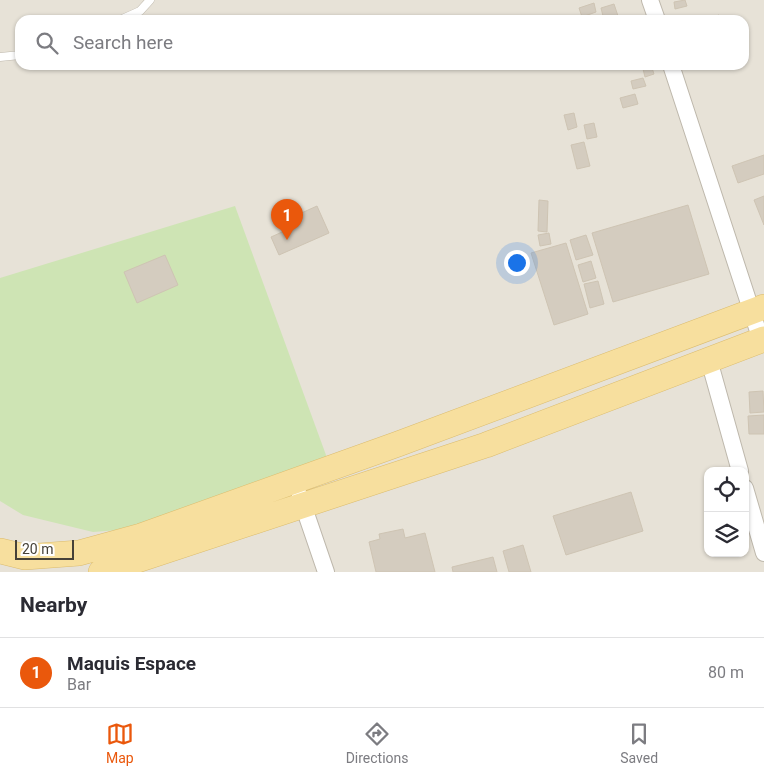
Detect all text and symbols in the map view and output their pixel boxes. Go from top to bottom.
search box [15,15,749,70]
icon: search [33,29,61,57]
text: Search here [73,31,173,54]
pin: 1 [271,199,303,240]
your location [504,250,530,276]
map controls [704,467,749,557]
button: locate [704,467,749,512]
button: layers [704,512,749,557]
scale bar [15,537,74,560]
text: 20 m [22,541,54,557]
text: Nearby [20,593,87,617]
text: Maquis Espace [67,652,196,675]
text: 1 [31,663,41,682]
text: 80 m [708,663,744,682]
text: Bar [67,675,91,694]
tab: Map [106,720,134,766]
tab: Directions [346,720,409,766]
tab: Saved [620,720,658,766]

